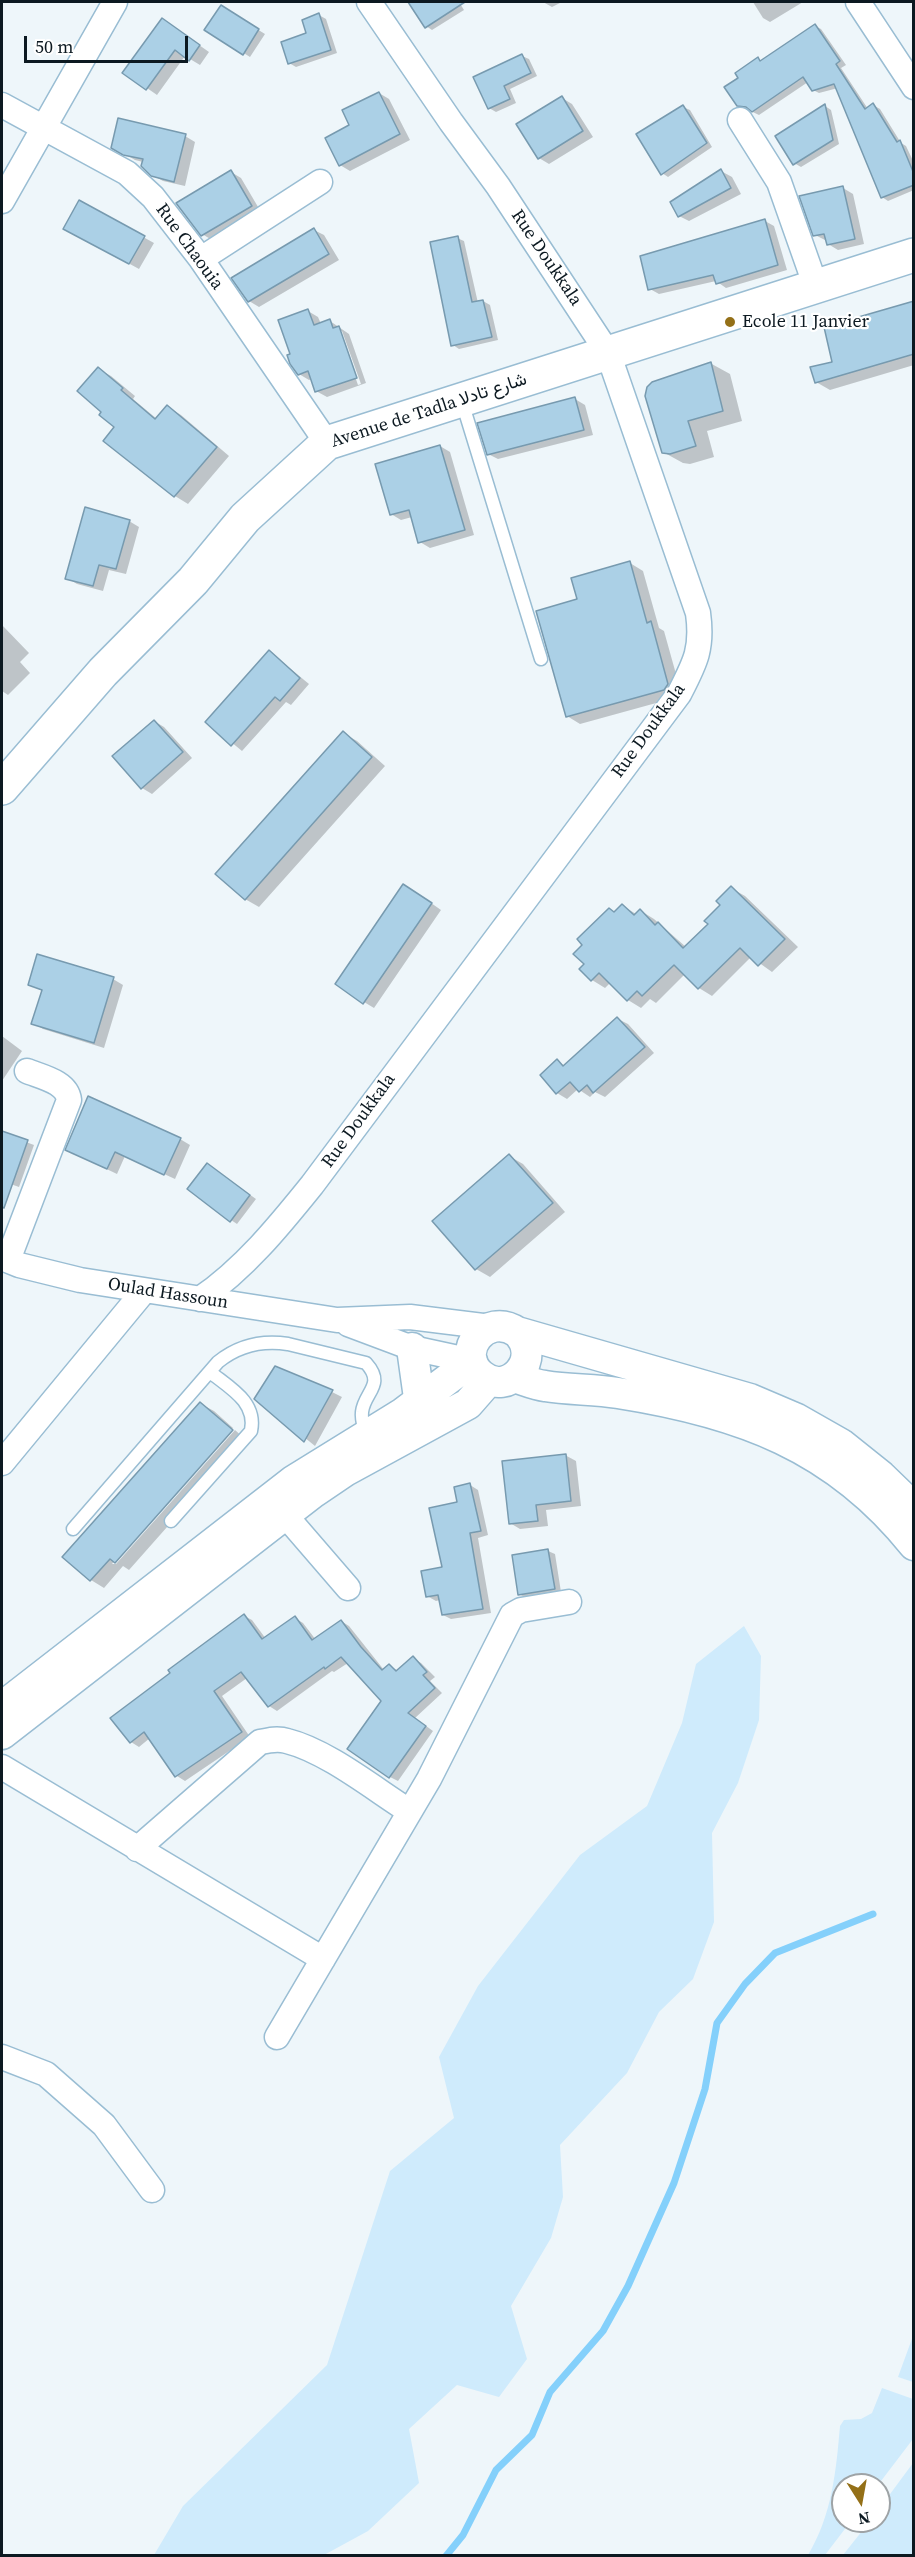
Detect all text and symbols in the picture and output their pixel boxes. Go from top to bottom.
scale bar [27,24,190,62]
text: 50 m [35,34,73,59]
street label: Rue Chaouia [151,200,227,294]
street label: Rue Doukkala [506,206,586,310]
place label: Ecole 11 Janvier [742,311,869,333]
marker: Ecole 11 Janvier [723,315,737,329]
street label: Avenue de Tadla شارع تادلا [328,369,530,453]
street label: Rue Doukkala [608,680,690,782]
street label: Rue Doukkala [318,1070,400,1172]
street label: Oulad Hassoun [106,1274,230,1314]
north arrow [831,2473,891,2533]
text: N [856,2507,872,2531]

